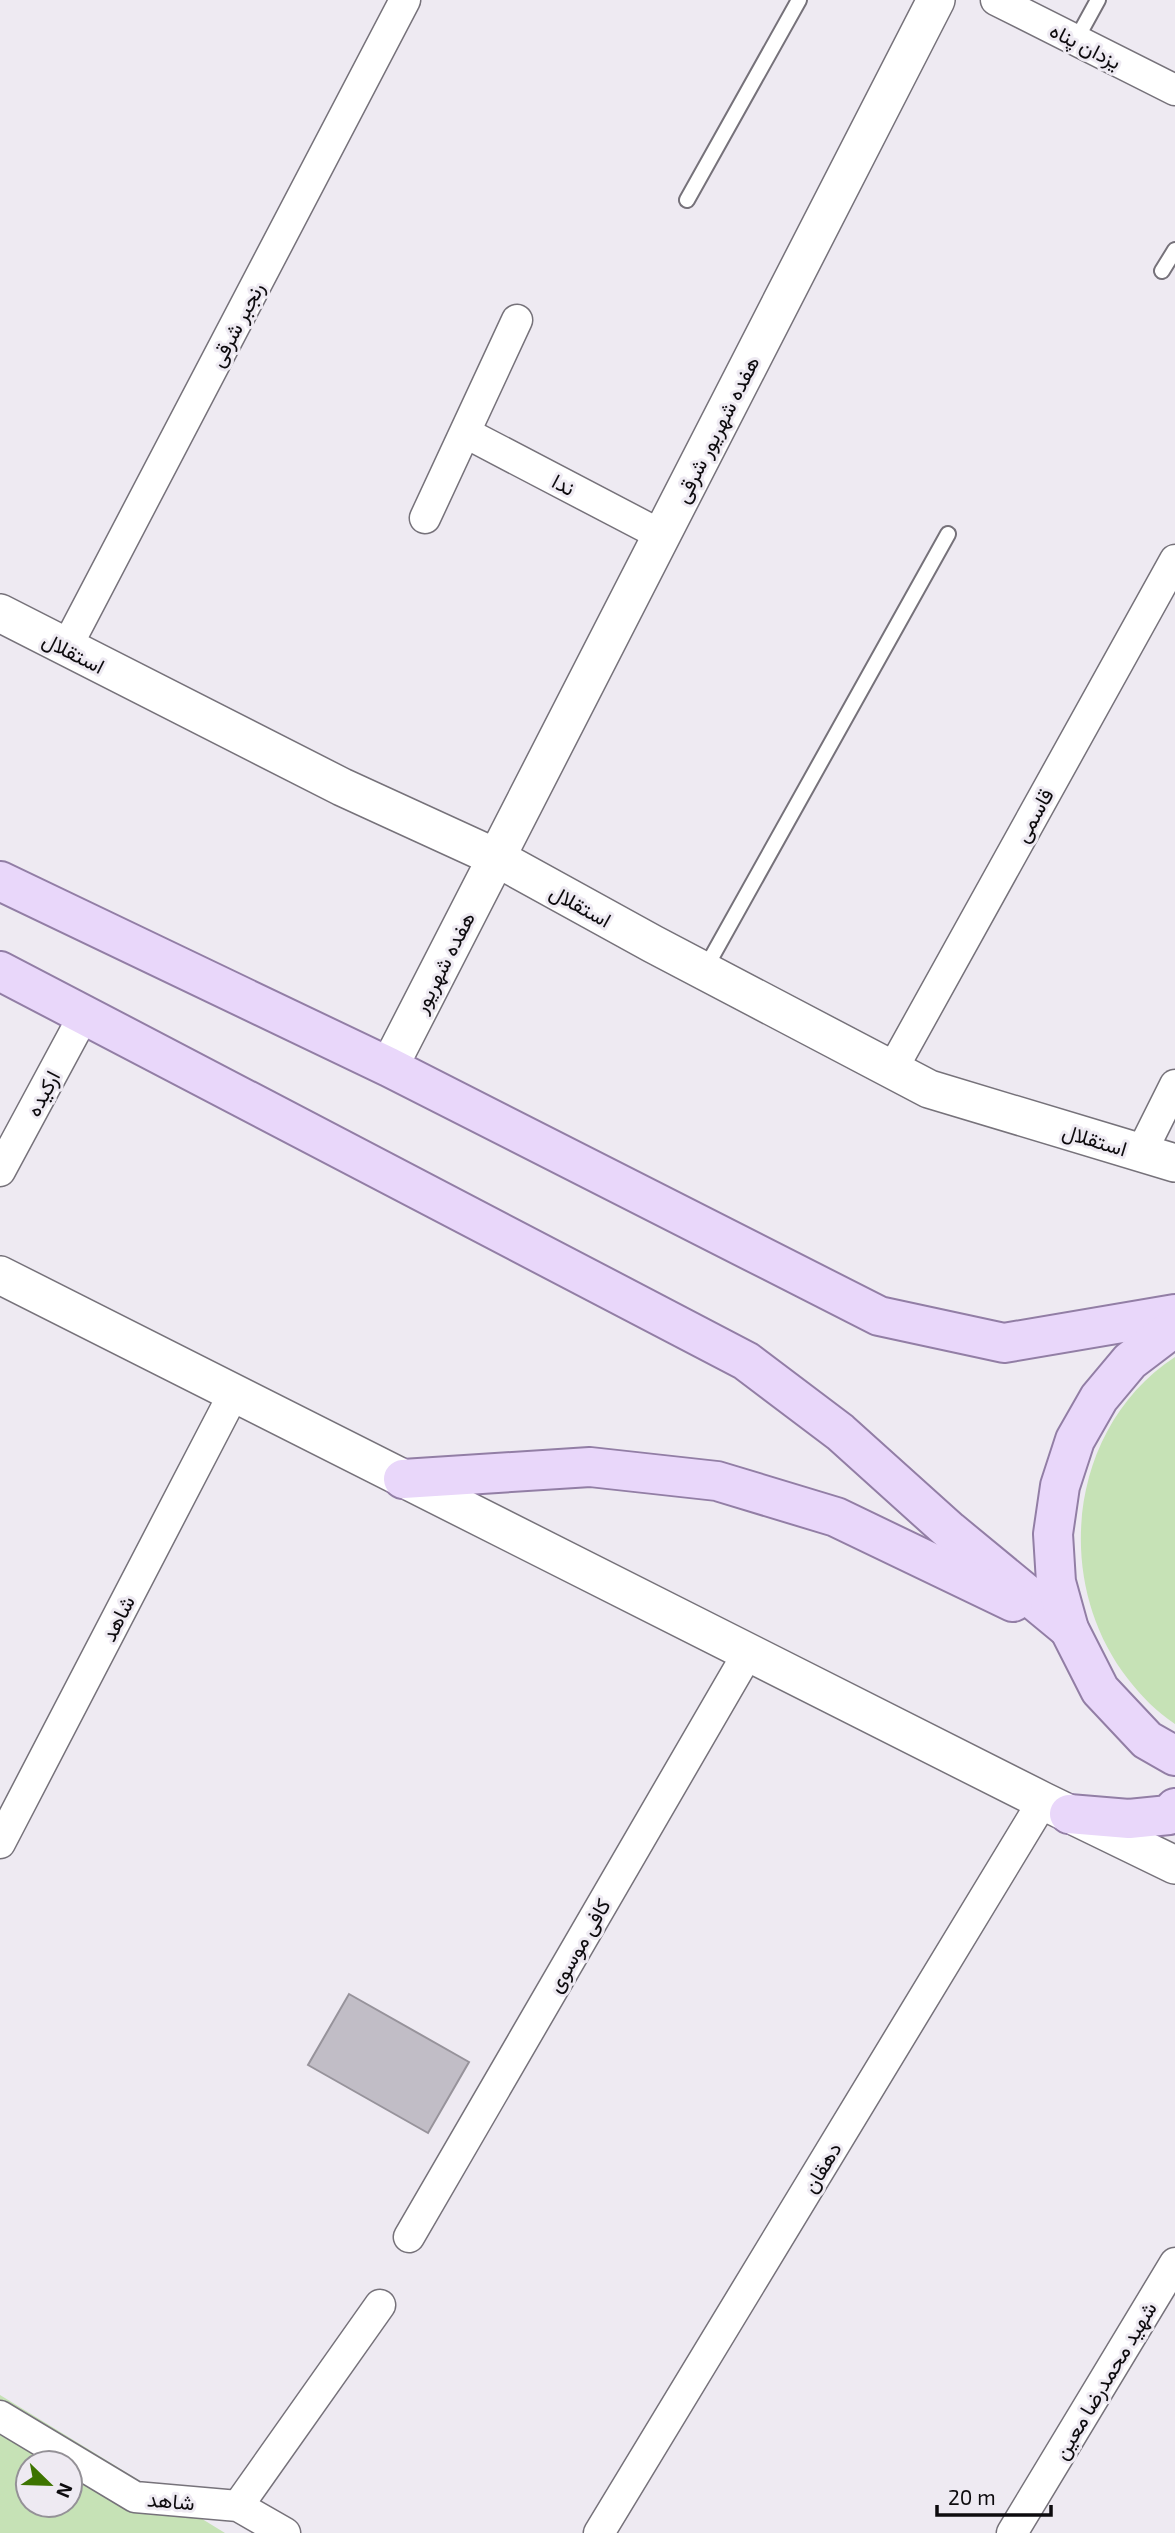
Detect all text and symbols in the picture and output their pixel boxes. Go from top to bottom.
street label: یزدان پناه [1045,17,1126,76]
street label: رنجبر شرقی [203,277,271,372]
street label: هفده شهریور شرقی [668,352,766,507]
street label: ندا [548,468,580,500]
street label: استقلال [38,626,109,679]
street label: قاسمی [1008,784,1059,847]
street label: استقلال [546,878,616,933]
street label: هفده شهریور [406,907,481,1018]
street label: ارکیده [20,1066,66,1121]
street label: استقلال [1059,1117,1130,1162]
street label: شاهد [95,1591,139,1645]
street label: کافی موسوی [541,1894,617,1997]
street label: دهقان [796,2137,847,2197]
street label: شهید محمدرضا معین [1047,2297,1163,2464]
north arrow [14,2449,84,2519]
scale bar [937,2474,1051,2518]
text: N [52,2480,78,2502]
text: 20 m [948,2484,996,2509]
street label: شاهد [146,2485,196,2515]

